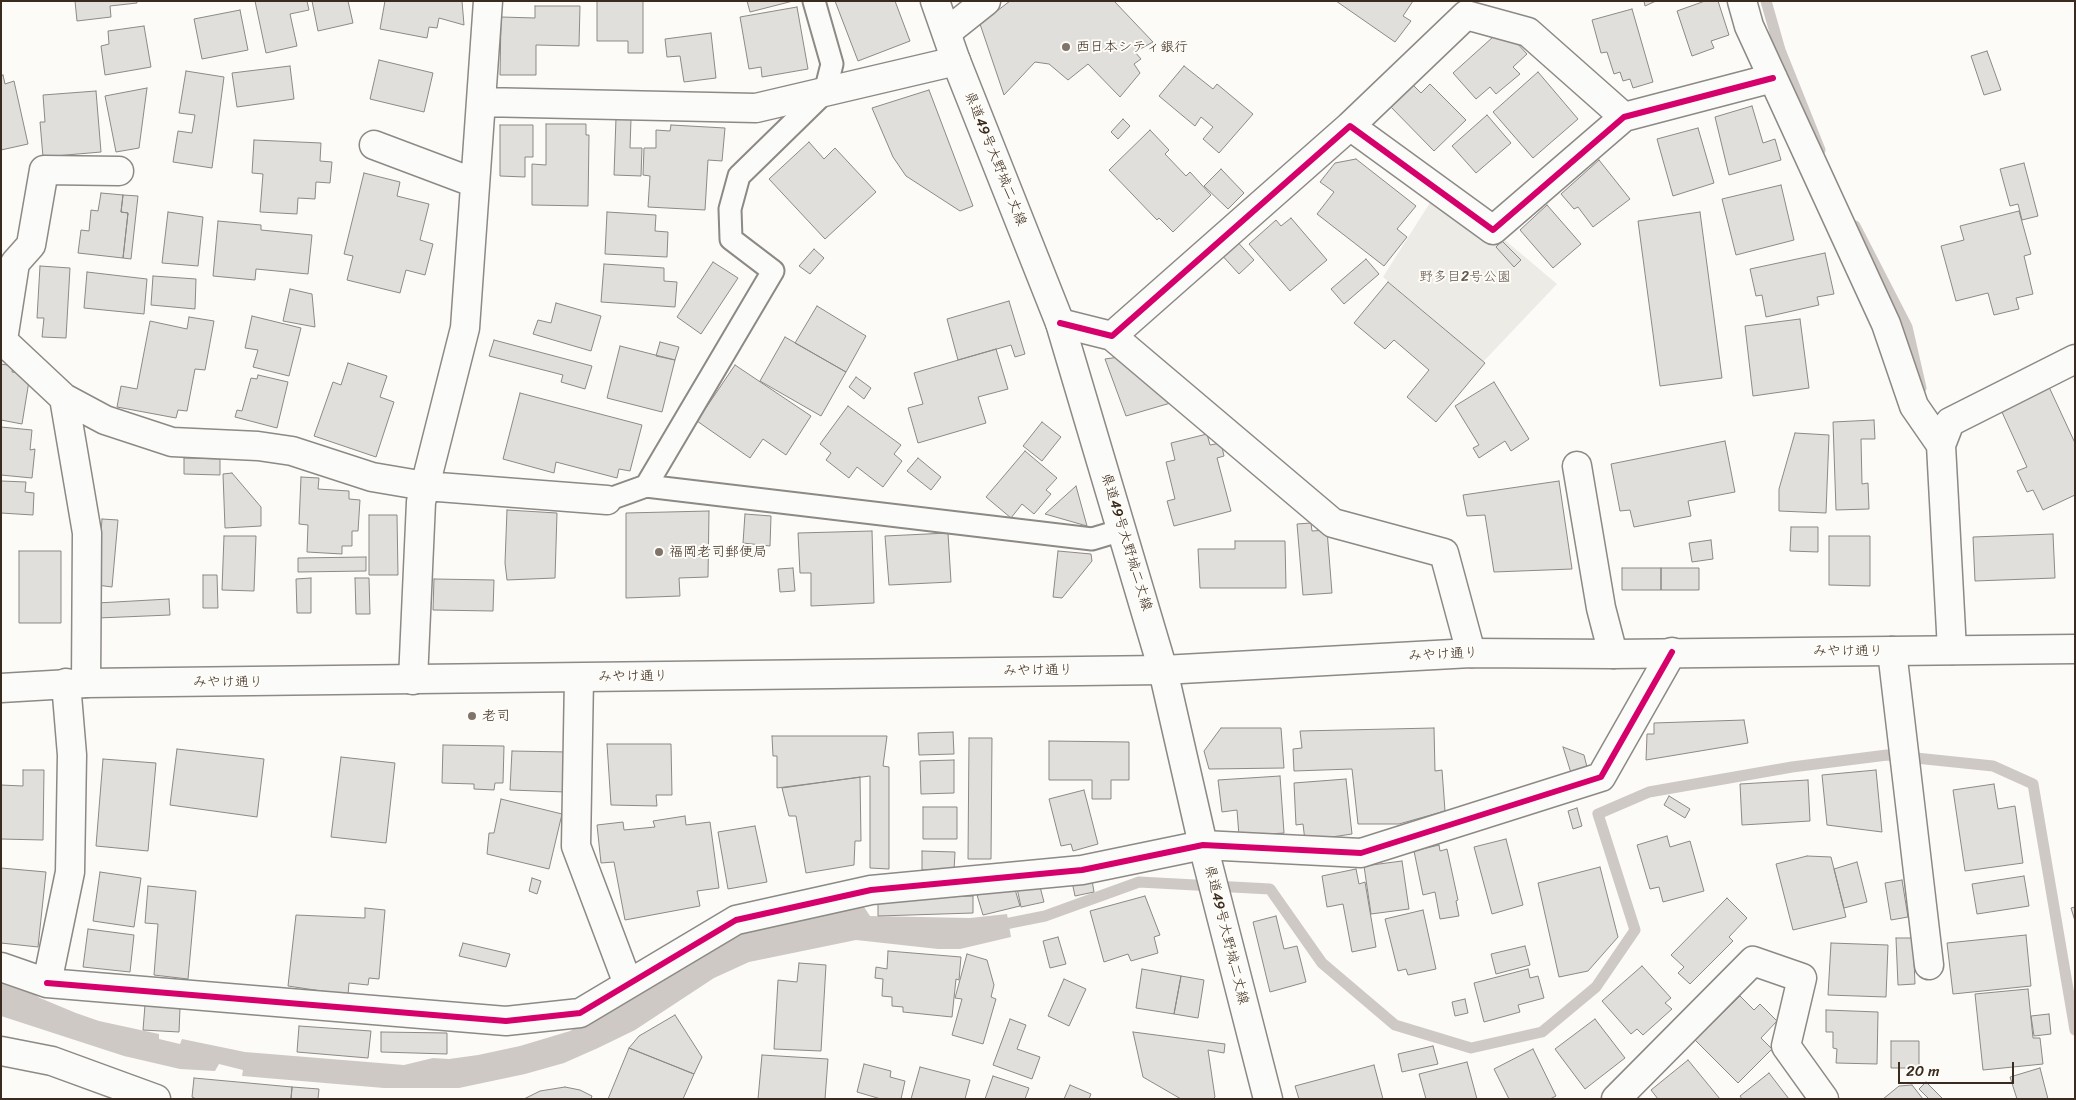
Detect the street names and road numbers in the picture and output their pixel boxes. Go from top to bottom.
street label: 県道49号大野城二丈線 [960,89,1030,229]
street label: 県道49号大野城二丈線 [1097,471,1155,613]
street label: みやけ通り [1813,643,1883,659]
street label: みやけ通り [1408,645,1478,665]
street label: みやけ通り [1003,662,1073,680]
street label: みやけ通り [598,668,668,686]
street label: みやけ通り [193,674,263,690]
street label: 県道49号大野城二丈線 [1201,863,1251,1007]

